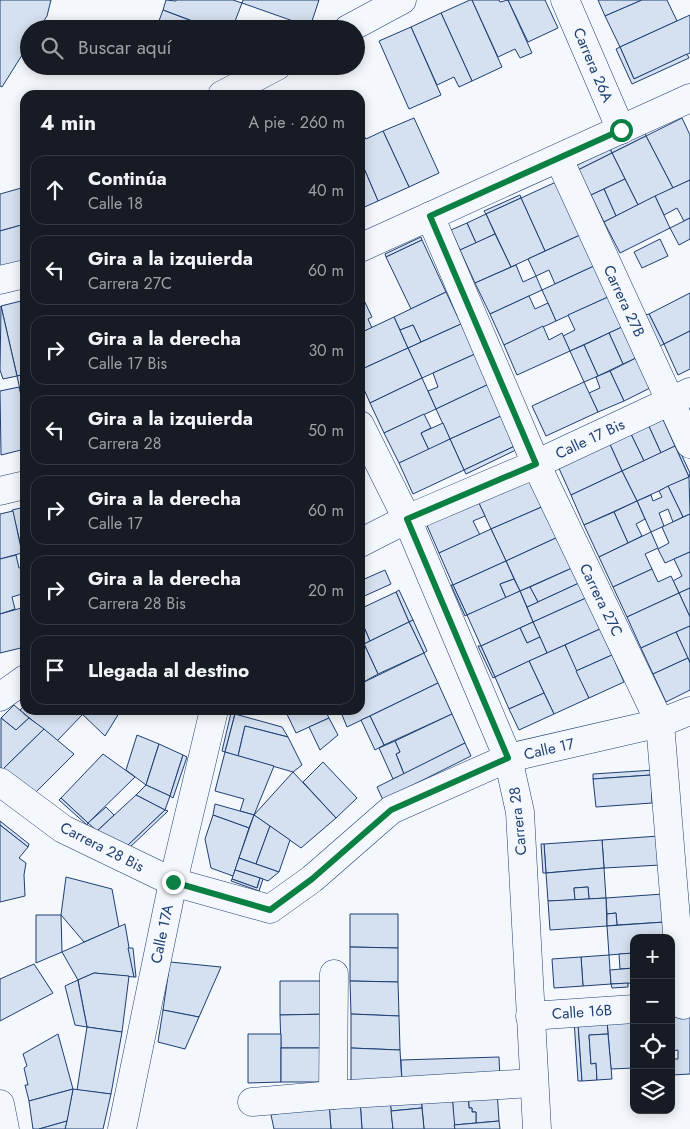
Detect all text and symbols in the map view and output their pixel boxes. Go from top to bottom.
search box [20,20,365,75]
street label: Carrera 26A [567,24,619,106]
icon: search [38,34,66,62]
text: Buscar aquí [78,34,172,61]
text: 4 min [40,108,96,138]
text: A pie · 260 m [249,111,345,134]
route start [610,119,633,142]
text: Continúa [88,165,167,192]
icon: ahead [41,176,69,204]
text: 40 m [308,179,344,202]
text: Calle 18 [88,192,143,215]
text: Gira a la izquierda [88,245,253,272]
icon: left [41,256,69,284]
text: 60 m [308,259,344,282]
street label: Carrera 27B [598,261,650,341]
text: Carrera 27C [88,272,172,295]
text: Gira a la derecha [88,325,241,352]
icon: right [41,336,69,364]
text: 30 m [308,339,344,362]
text: Calle 17 Bis [88,352,167,375]
text: Gira a la izquierda [88,405,253,432]
street label: Calle 17 Bis [552,413,628,465]
icon: left [41,416,69,444]
text: 50 m [308,419,344,442]
text: Carrera 28 [88,432,161,455]
text: Gira a la derecha [88,485,241,512]
icon: right [41,496,69,524]
text: 60 m [308,499,344,522]
text: Calle 17 [88,512,143,535]
street label: Carrera 27C [574,560,628,640]
text: Gira a la derecha [88,565,241,592]
icon: right [41,576,69,604]
text: 20 m [308,579,344,602]
text: Carrera 28 Bis [88,592,186,615]
icon: arrive [41,656,69,684]
text: Llegada al destino [88,657,249,684]
street label: Calle 17 [522,732,577,765]
street label: Carrera 28 [503,786,533,856]
street label: Carrera 28 Bis [56,816,148,878]
route end [162,871,185,894]
street label: Calle 17A [145,902,179,965]
map controls [630,934,675,1114]
button: + [630,934,675,979]
button: − [630,979,675,1024]
street label: Calle 16B [551,999,613,1025]
button: locate [630,1024,675,1069]
button: layers [630,1069,675,1114]

